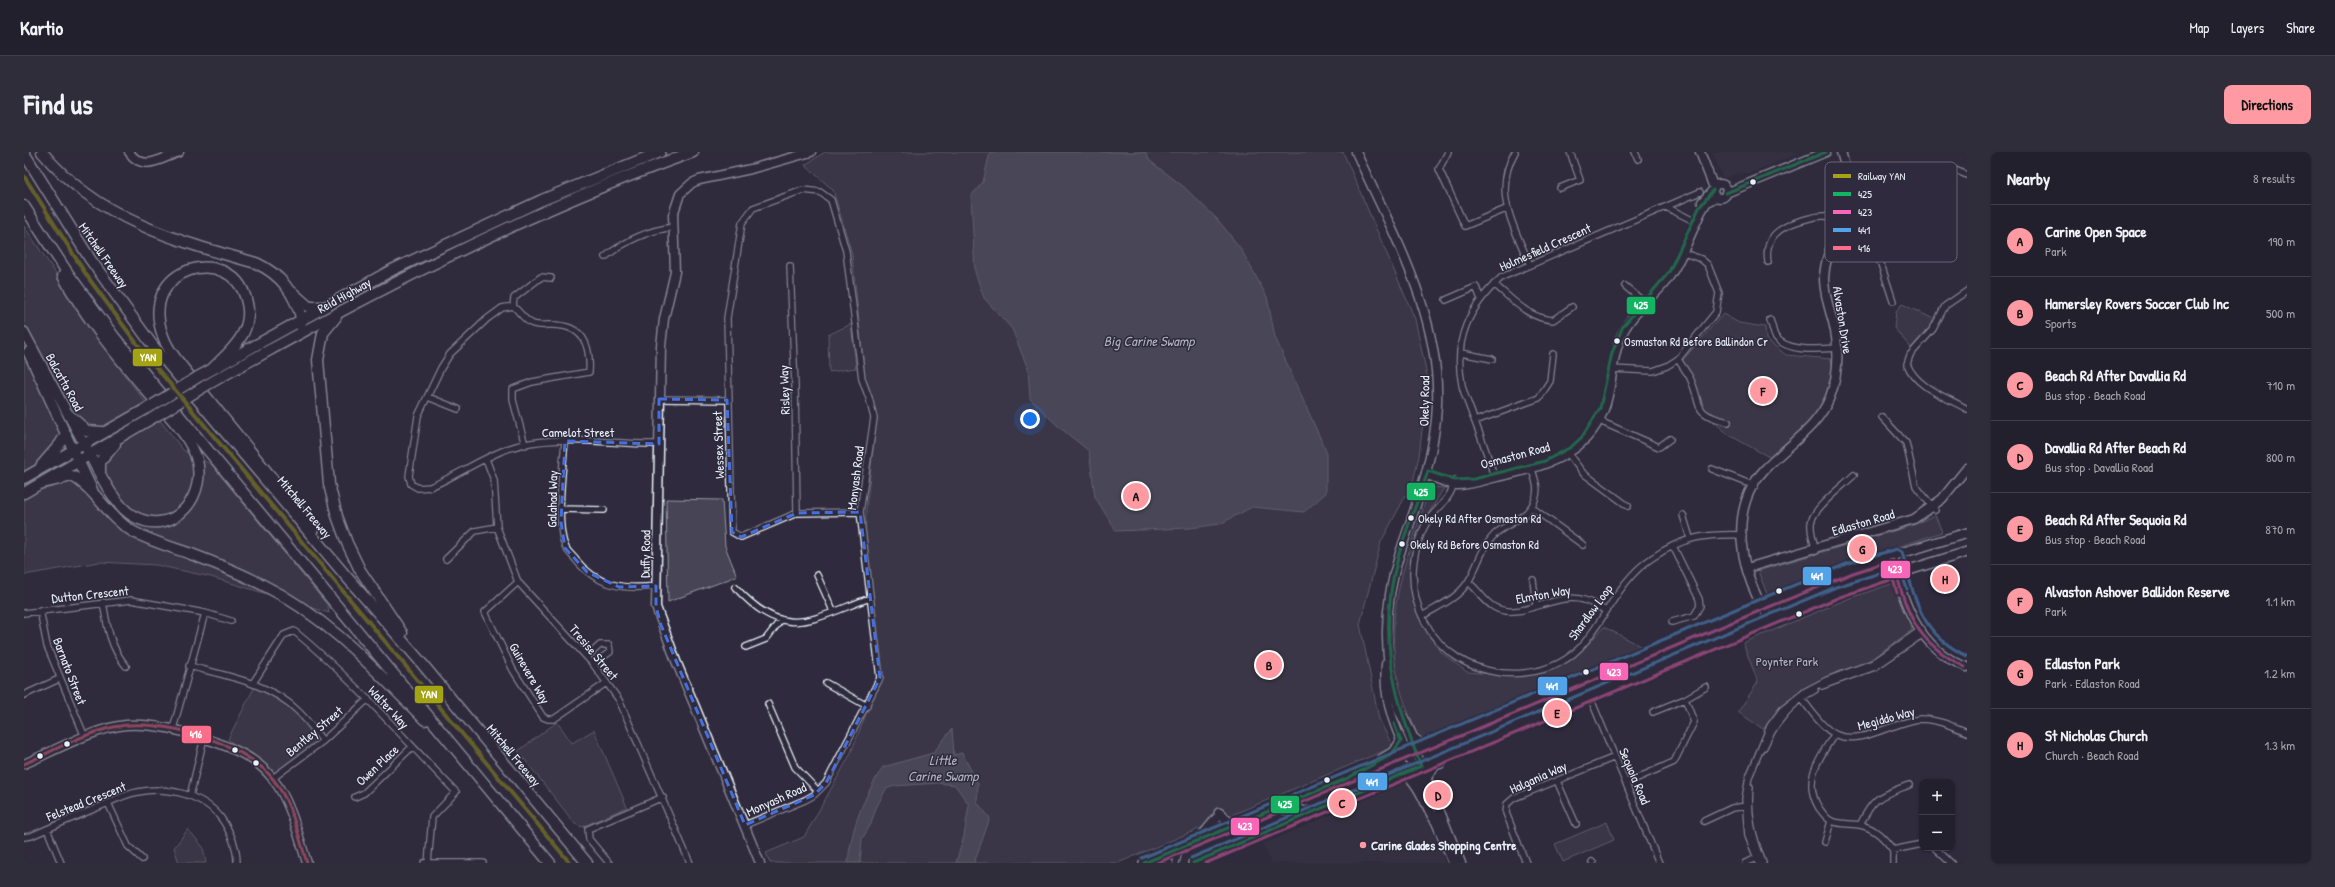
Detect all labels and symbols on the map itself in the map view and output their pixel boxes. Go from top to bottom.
legend [1825,162,1957,262]
text: Railway YAN [1858,169,1906,183]
unlabelled marker [1748,177,1758,187]
text: 425 [1858,187,1872,201]
text: 423 [1858,205,1872,219]
street label: Mitchell Freeway [75,219,134,292]
street label: Holmesfield Crescent [1496,219,1594,275]
text: 441 [1858,223,1870,237]
text: 416 [1858,241,1871,255]
street label: Reid Highway [314,273,375,317]
street label: Alvaston Drive [1829,285,1857,355]
line badge: 425 [1626,296,1656,315]
text: 425 [1634,298,1648,312]
water label: Big Carine Swamp [1104,331,1195,351]
place label: Osmaston Rd Before Ballindon Cr [1624,333,1768,350]
marker: Osmaston Rd Before Ballindon Cr [1612,336,1622,346]
line badge: YAN [132,348,163,367]
street label: Balcatta Road [42,350,88,414]
text: YAN [139,350,156,364]
street label: Risley Way [774,364,794,415]
street label: Okely Road [1415,375,1433,427]
pin: F [1750,376,1776,406]
your location [1020,409,1040,429]
street label: Wessex Street [708,410,728,479]
street label: Camelot Street [542,423,615,441]
street label: Osmaston Road [1478,437,1552,473]
street label: Monyash Road [842,445,868,511]
street label: Galahad Way [543,470,562,528]
street label: Mitchell Freeway [274,472,337,542]
pin: A [1123,481,1149,511]
line badge: 425 [1406,482,1436,501]
text: 425 [1414,485,1428,499]
street label: Edlaston Road [1830,504,1896,540]
place label: Okely Rd After Osmaston Rd [1418,510,1541,527]
marker: Okely Rd After Osmaston Rd [1406,513,1416,523]
street label: Duffy Road [636,530,654,578]
pin: G [1849,534,1875,564]
place label: Okely Rd Before Osmaston Rd [1410,536,1539,553]
marker: Okely Rd Before Osmaston Rd [1397,539,1407,549]
line badge: 423 [1880,560,1911,579]
text: 423 [1888,562,1902,576]
pin: H [1932,564,1958,594]
line badge: 441 [1802,566,1832,586]
text: 441 [1811,569,1823,583]
street label: Elmton Way [1514,580,1572,608]
street label: Shardlow Loop [1564,580,1617,644]
street label: Dutton Crescent [51,581,130,607]
unlabelled marker [1774,586,1784,596]
unlabelled marker [1794,609,1804,619]
street label: Tresise Street [565,620,623,684]
street label: Barnato Street [49,635,91,708]
street label: Guinevere Way [505,639,555,707]
pin: B [1256,650,1282,680]
park label: Poynter Park [1756,652,1819,670]
line badge: 423 [1599,662,1629,681]
text: 423 [1607,665,1621,679]
unlabelled marker [1581,667,1591,677]
line badge: 441 [1537,676,1568,696]
text: 441 [1546,679,1558,693]
street label: Walter Way [364,682,414,733]
line badge: YAN [414,685,444,704]
text: YAN [420,687,437,701]
pin: E [1544,698,1570,728]
street label: Bentley Street [282,701,347,760]
street label: Megiddo Way [1855,702,1917,734]
street label: Mitchell Freeway [483,720,546,790]
line badge: 416 [181,725,212,744]
text: 416 [190,727,203,741]
unlabelled marker [62,739,72,749]
street label: Owen Place [352,741,402,789]
unlabelled marker [230,745,240,755]
street label: Sequoia Road [1615,745,1655,807]
water label: Little Carine Swamp [908,750,979,786]
unlabelled marker [35,751,45,761]
street label: Halgania Way [1506,756,1570,798]
unlabelled marker [251,758,261,768]
line badge: 441 [1357,772,1388,791]
unlabelled marker [1322,775,1332,785]
text: 441 [1366,775,1378,789]
street label: Felstead Crescent [43,777,129,825]
street label: Monyash Road [743,778,809,820]
pin: D [1425,780,1451,810]
pin: C [1329,788,1355,818]
line badge: 425 [1270,795,1300,814]
text: 425 [1278,797,1292,811]
line badge: 423 [1230,817,1260,836]
text: 423 [1238,819,1252,833]
place label: Carine Glades Shopping Centre [1371,836,1517,855]
marker: Carine Glades Shopping Centre [1358,840,1368,850]

